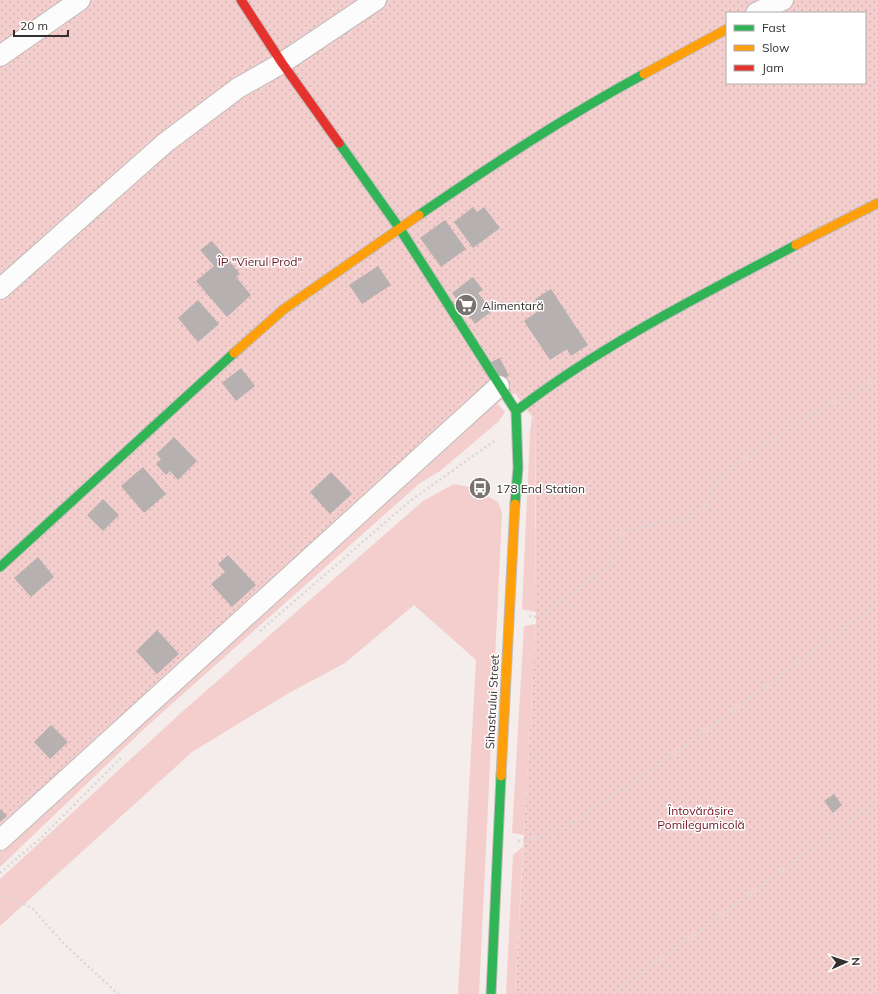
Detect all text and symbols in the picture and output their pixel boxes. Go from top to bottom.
scale bar [14,12,68,38]
legend [726,12,866,84]
text: 20 m [20,18,48,33]
text: Fast [762,20,786,35]
text: Slow [762,40,790,55]
text: Jam [762,60,784,75]
park label: ÎP "Vierul Prod" [217,254,302,269]
supermarket icon: Alimentară [453,292,479,318]
place label: Alimentară [482,298,544,313]
bus stop icon: 178 End Station [467,475,493,501]
place label: 178 End Station [496,481,585,496]
street label: Sihastrului Street [482,654,502,750]
park label: Întovărășire Pomilegumicolă [657,803,745,832]
north arrow [826,942,866,982]
text: N [849,957,863,966]

